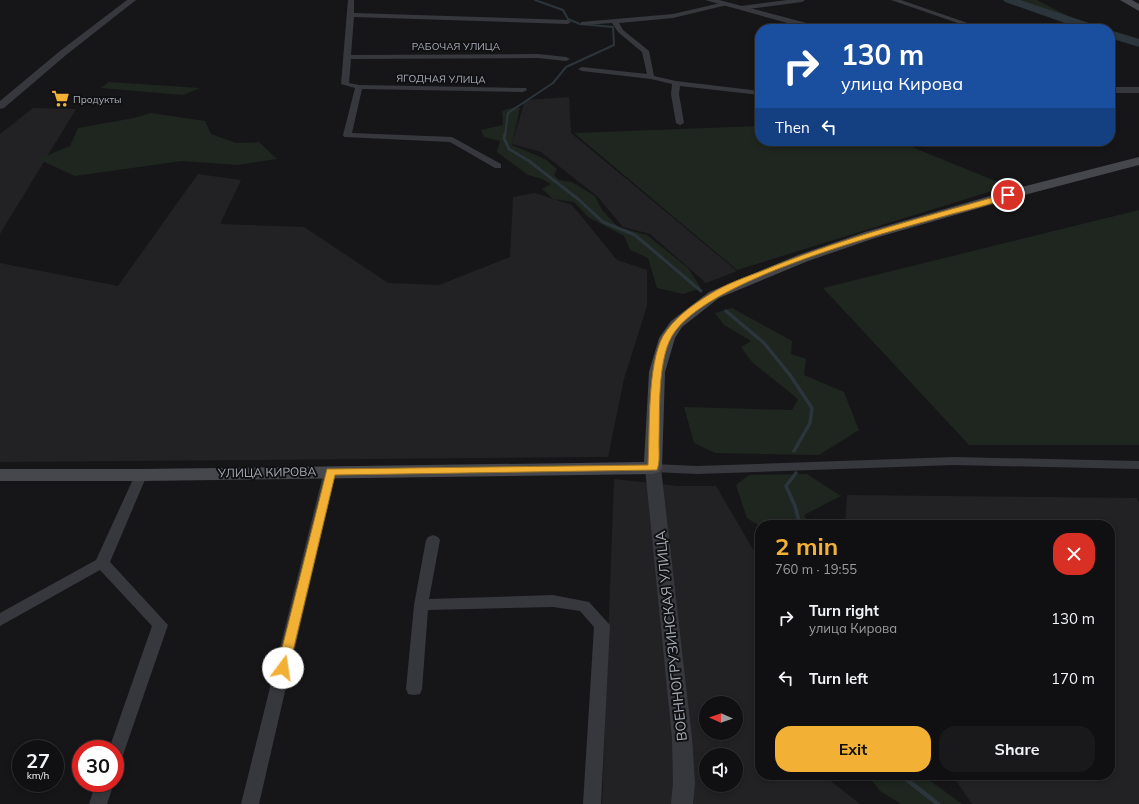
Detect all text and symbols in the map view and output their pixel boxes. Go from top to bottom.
text: 130 m [841,37,924,72]
street label: РАБОЧАЯ УЛИЦА [412,40,501,53]
icon: right [775,40,827,92]
street label: ЯГОДНАЯ УЛИЦА [396,72,486,86]
text: улица Кирова [841,72,963,95]
supermarket icon: Продукты [50,89,70,109]
place label: Продукты [73,93,121,106]
icon: left [818,116,840,138]
text: Then [775,118,810,137]
pin [991,178,1025,212]
icon: arrive [997,184,1019,206]
street label: УЛИЦА КИРОВА [217,464,316,480]
street label: ВОЕННОГРУЗИНСКАЯ УЛИЦА [651,529,691,742]
text: 2 min [775,531,838,561]
button: close [1053,533,1095,575]
text: 760 m · 19:55 [775,561,857,577]
text: Turn right [809,601,879,620]
icon: right [775,607,797,629]
text: 130 m [1051,609,1095,628]
text: улица Кирова [809,620,897,636]
position arrow [262,647,304,689]
icon: left [775,667,797,689]
text: Turn left [809,669,868,688]
text: 170 m [1051,669,1095,688]
north arrow [699,696,743,740]
map controls [699,696,743,792]
button: Exit [775,726,931,772]
button: Share [939,726,1095,772]
speed limit sign: 30 [72,740,124,792]
text: 27 [26,748,50,773]
button: sound [699,748,743,792]
text: km/h [27,769,49,782]

